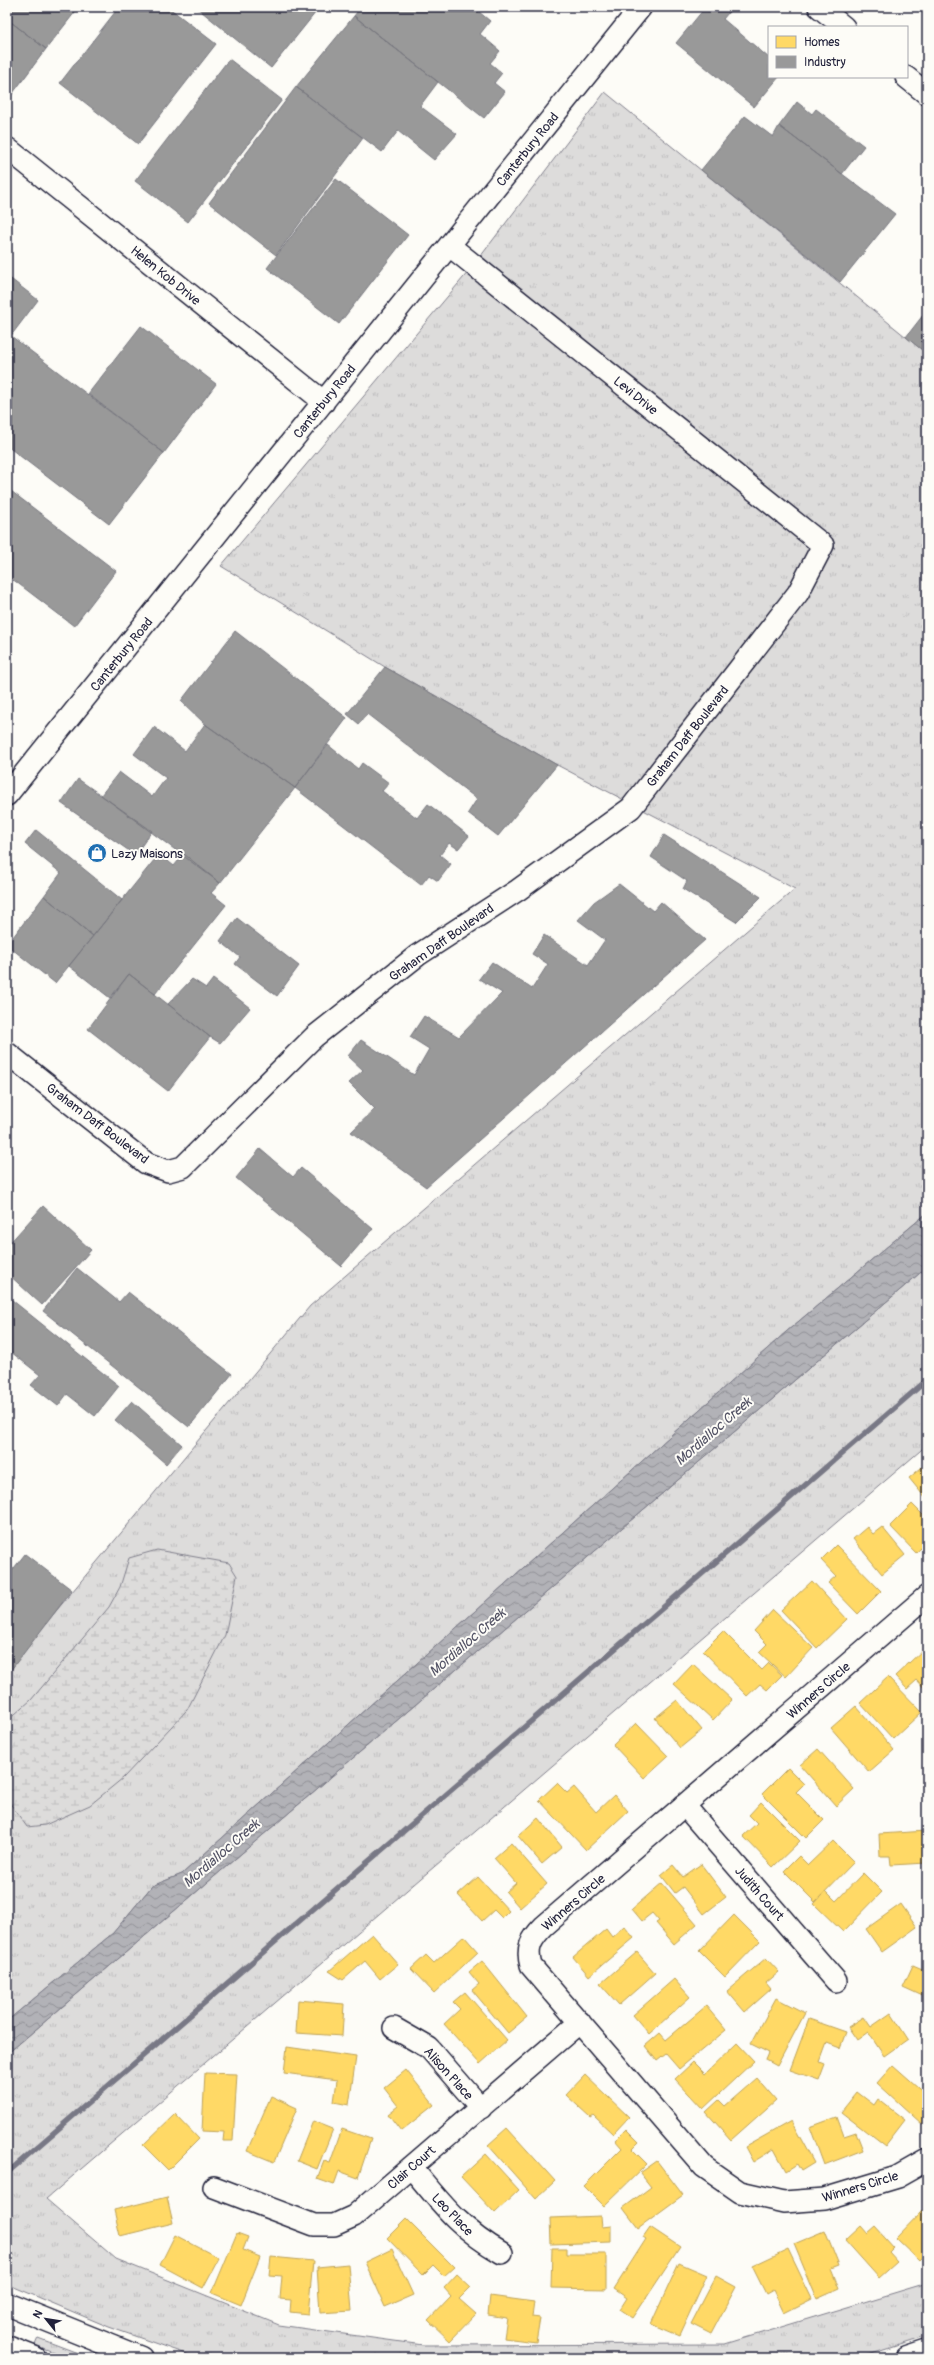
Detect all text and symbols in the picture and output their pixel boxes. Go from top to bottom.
legend [768,26,908,78]
text: Homes [804,35,840,50]
text: Industry [804,55,846,70]
street label: Canterbury Road [493,110,562,190]
street label: Helen Kob Drive [127,243,204,309]
street label: Canterbury Road [290,362,359,442]
street label: Levi Drive [610,373,661,419]
street label: Canterbury Road [87,615,156,695]
street label: Graham Daff Boulevard [643,683,732,791]
shop icon: Lazy Maisons [86,842,108,864]
place label: Lazy Maisons [111,846,183,862]
street label: Graham Daff Boulevard [386,901,497,985]
street label: Graham Daff Boulevard [43,1080,152,1168]
water label: Mordialloc Creek [672,1393,756,1469]
water label: Mordialloc Creek [426,1604,510,1680]
street label: Winners Circle [784,1658,854,1723]
water label: Mordialloc Creek [180,1815,264,1891]
street label: Judith Court [731,1863,788,1925]
street label: Winners Circle [539,1870,609,1935]
street label: Alison Place [420,2044,477,2104]
street label: Clair Court [384,2142,439,2193]
street label: Winners Circle [820,2168,901,2206]
street label: Leo Place [428,2190,477,2240]
north arrow [26,2299,66,2339]
text: N [30,2307,46,2321]

